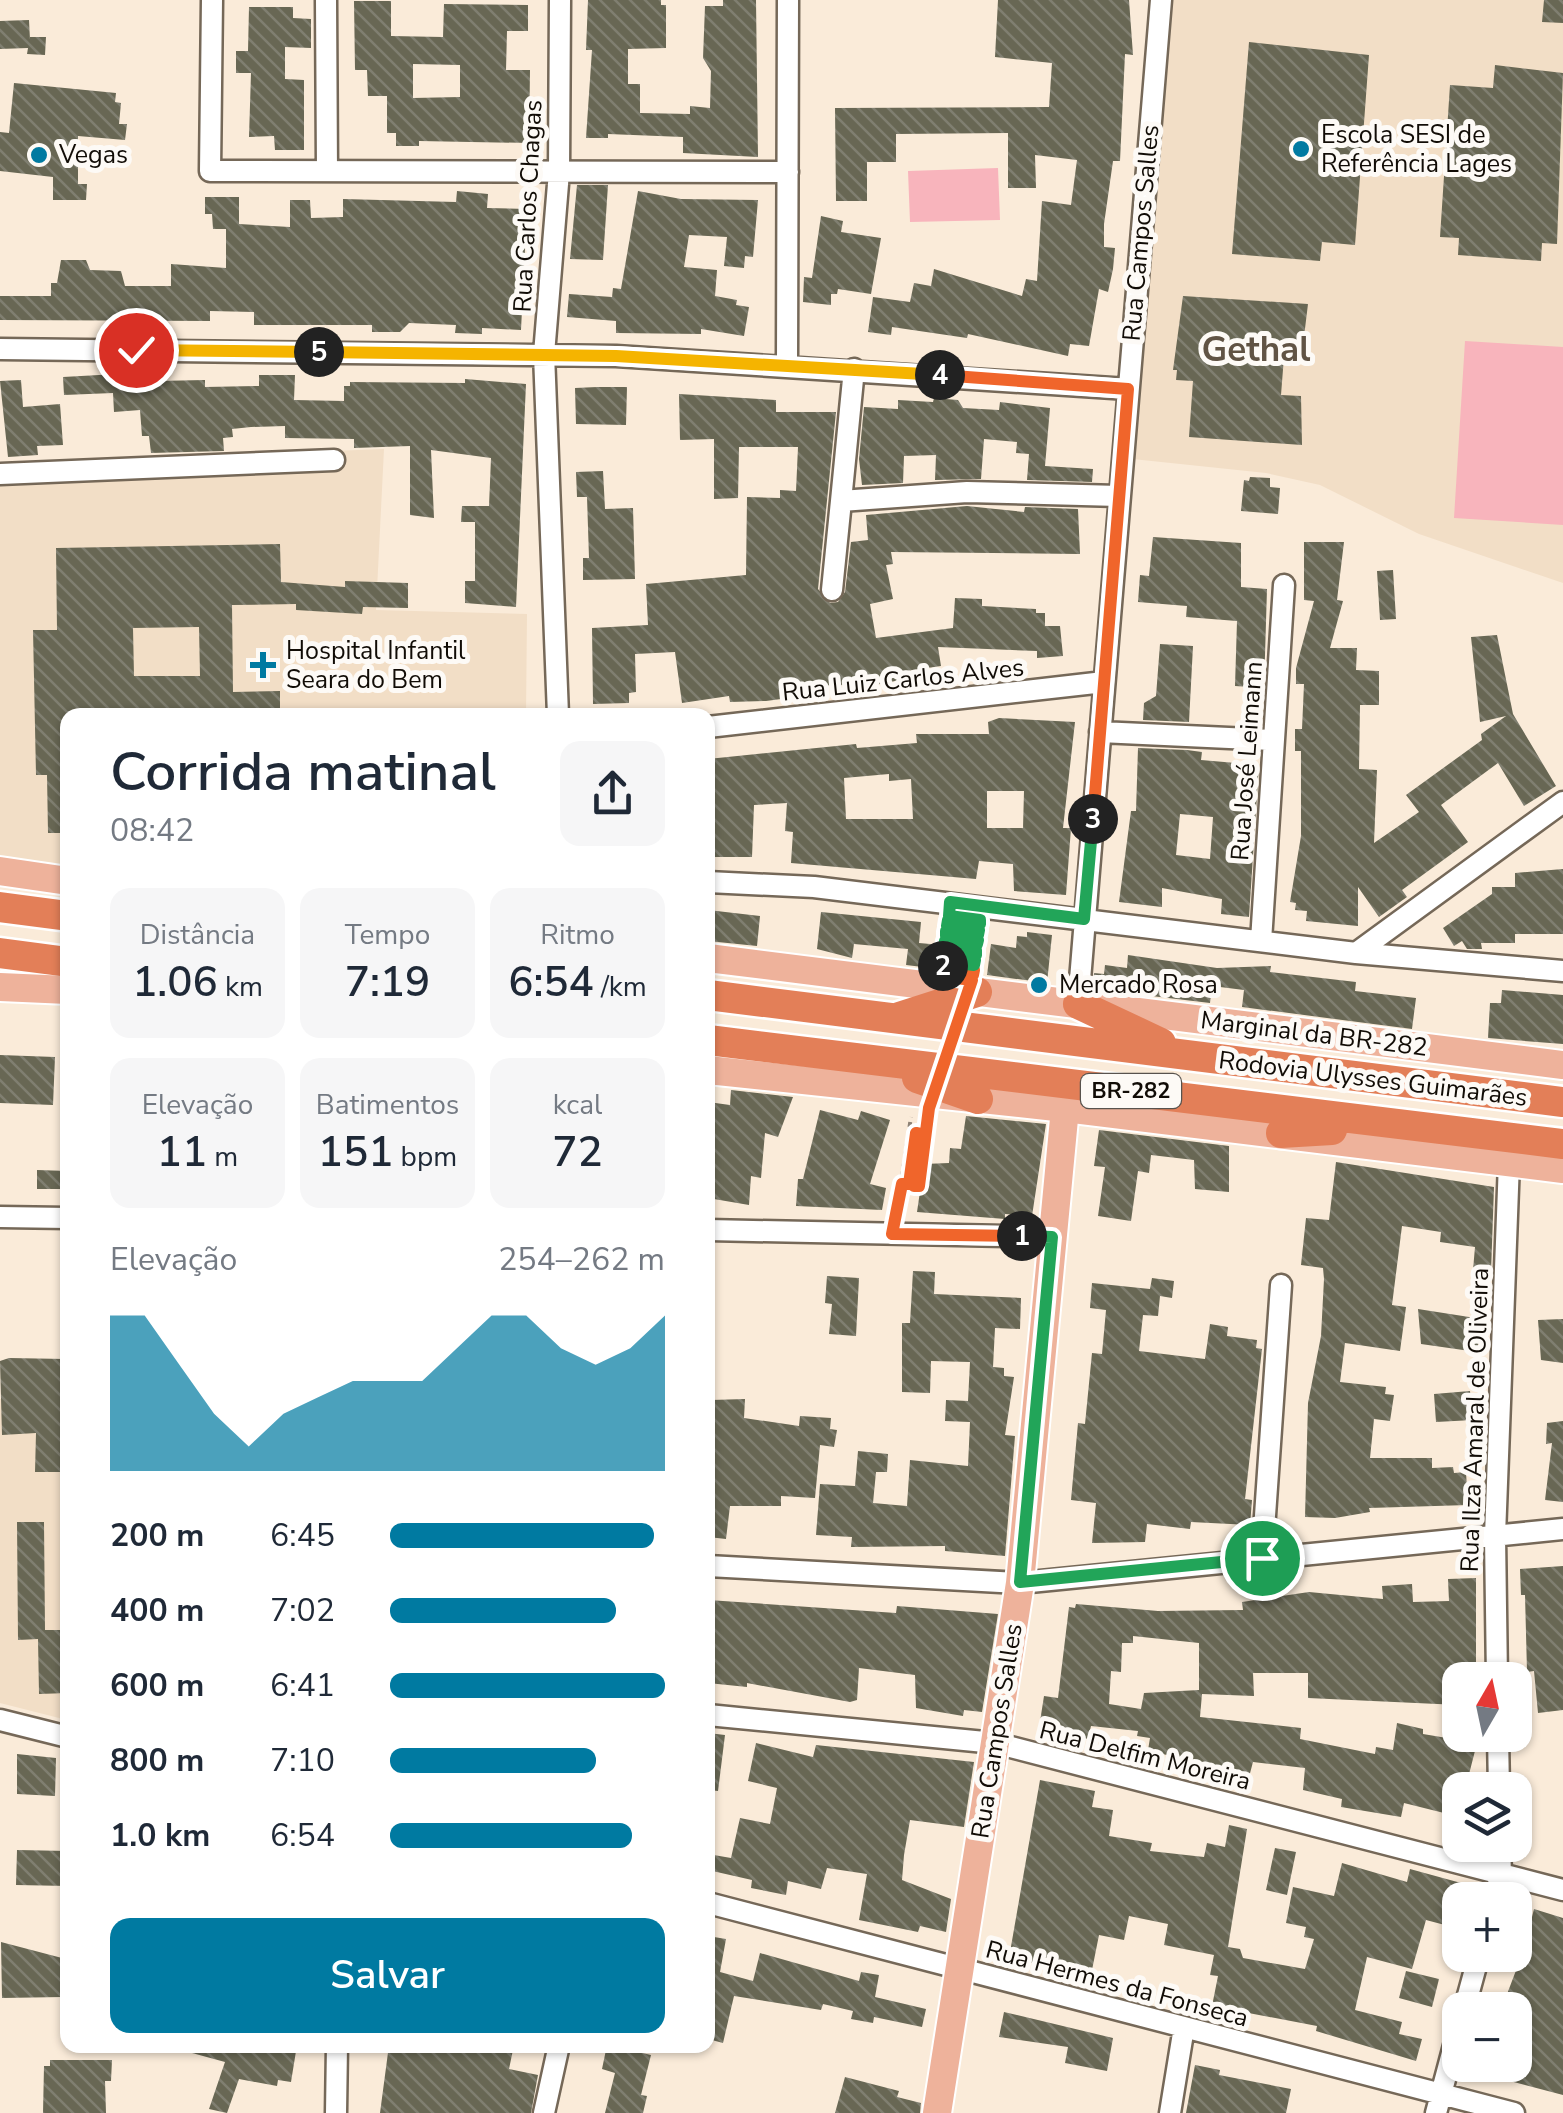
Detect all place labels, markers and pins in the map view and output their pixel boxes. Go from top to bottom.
place label: Escola SESI de Referência Lages [1321,118,1512,181]
place label: Vegas [58,138,128,172]
marker: Escola SESI de Referência Lages [1290,138,1312,160]
marker: Vegas [28,144,50,166]
pin [94,308,179,393]
pin: 5 [294,327,344,377]
pin: 4 [915,350,965,400]
place label: Hospital Infantil Seara do Bem [286,634,466,697]
marker: Hospital Infantil Seara do Bem [250,652,276,678]
pin: 3 [1068,794,1118,844]
pin: 2 [918,941,968,991]
place label: Mercado Rosa [1059,968,1218,1002]
marker: Mercado Rosa [1028,974,1050,996]
pin: 1 [997,1211,1047,1261]
pin [1220,1516,1305,1601]

